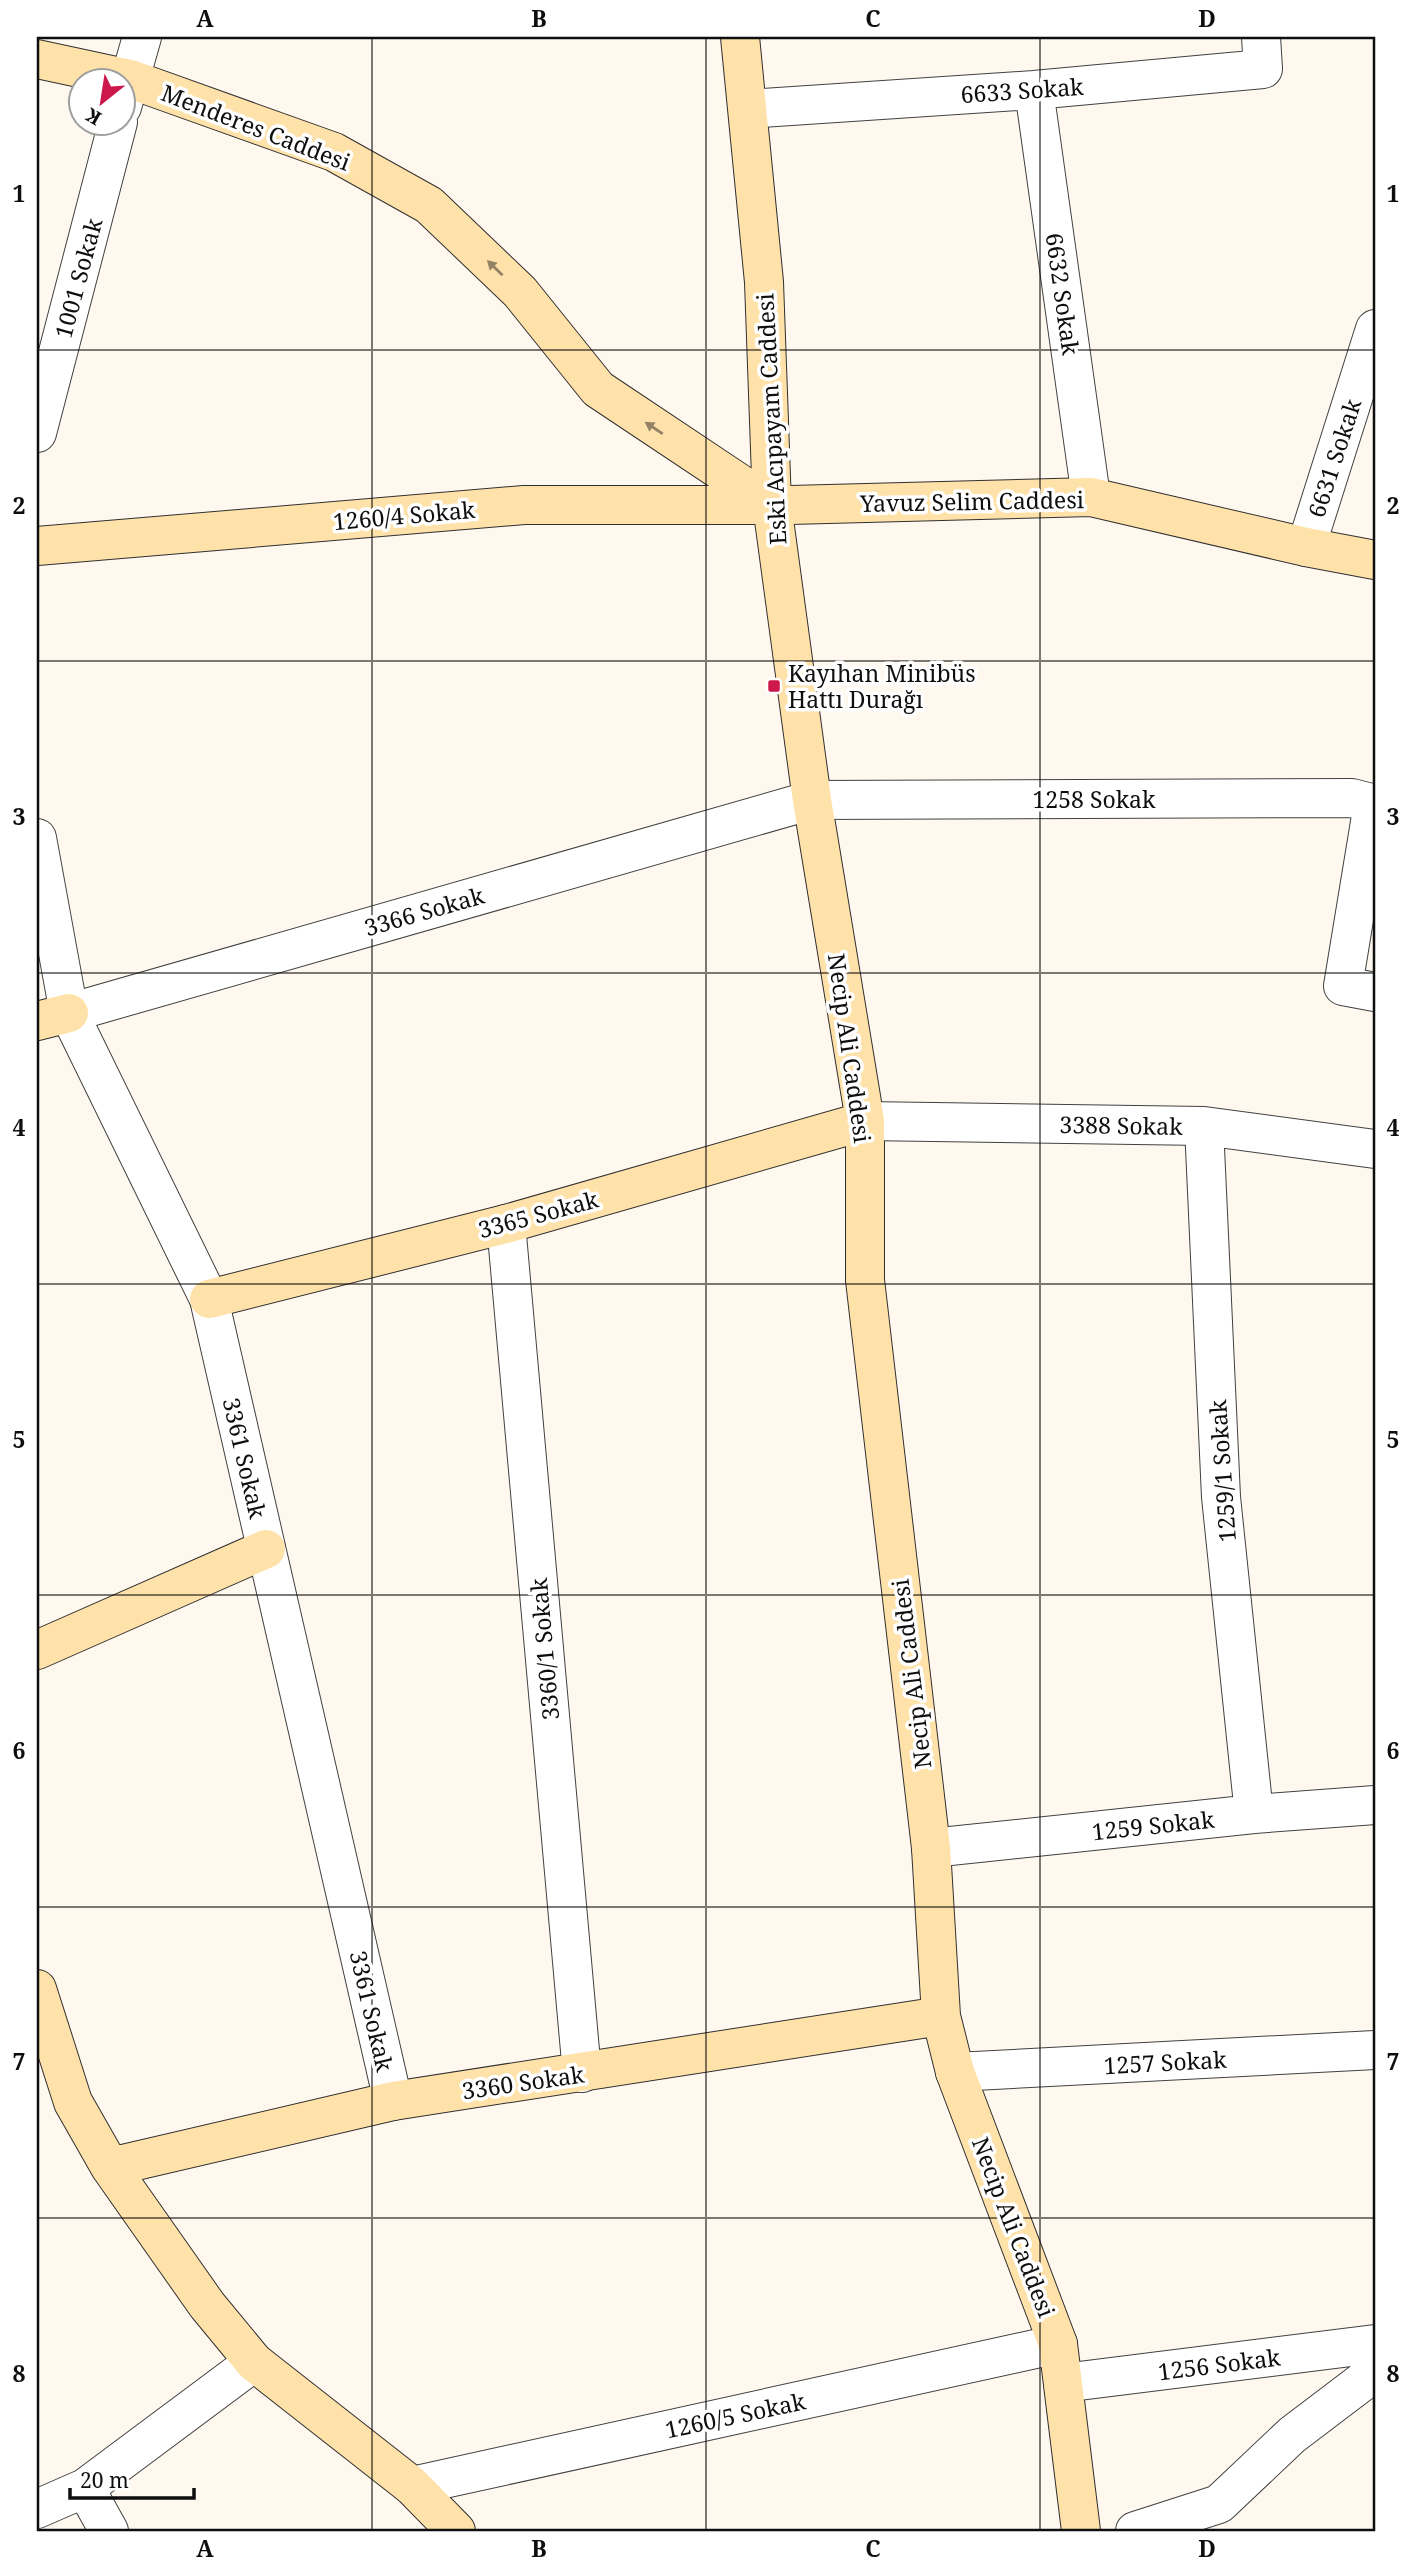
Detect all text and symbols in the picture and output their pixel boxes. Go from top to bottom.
text: A [196,2,214,34]
text: B [531,2,547,34]
text: C [865,2,881,34]
text: D [1198,2,1216,34]
north arrow [66,66,136,136]
street label: 6633 Sokak [960,70,1085,110]
street label: Menderes Caddesi [157,76,356,178]
text: K [81,102,106,131]
text: 1 [13,177,26,209]
text: 1 [1387,177,1400,209]
street label: 1001 Sokak [47,214,110,342]
street label: 6632 Sokak [1039,231,1087,358]
one-way arrow [487,260,504,276]
street label: Eski Acıpayam Caddesi [748,292,794,545]
street label: 6631 Sokak [1300,394,1368,521]
one-way arrow [645,421,664,434]
street label: Yavuz Selim Caddesi [859,483,1085,519]
text: 2 [13,489,26,521]
text: 2 [1387,489,1400,521]
street label: 1260/4 Sokak [332,493,477,537]
place label: Kayıhan Minibüs Hattı Durağı [788,657,976,715]
marker: Kayıhan Minibüs Hattı Durağı [766,678,782,694]
street label: 1258 Sokak [1032,783,1156,815]
text: 3 [13,800,26,832]
text: 3 [1387,800,1400,832]
street label: 3366 Sokak [360,879,488,943]
street label: Necip Ali Caddesi [821,951,879,1145]
street label: 3388 Sokak [1059,1108,1183,1142]
text: 4 [13,1111,26,1143]
text: 4 [1387,1111,1400,1143]
street label: 3365 Sokak [474,1182,602,1245]
street label: 3361 Sokak [216,1394,275,1522]
street label: 1259/1 Sokak [1201,1398,1243,1543]
text: 5 [13,1423,26,1455]
text: 5 [1387,1423,1400,1455]
street label: 3360/1 Sokak [522,1576,566,1721]
street label: Necip Ali Caddesi [883,1577,938,1771]
text: 6 [13,1734,26,1766]
text: 6 [1387,1734,1400,1766]
street label: 1259 Sokak [1090,1803,1216,1847]
street label: 3361 Sokak [343,1947,402,2075]
street label: 1257 Sokak [1103,2043,1228,2081]
text: 7 [13,2045,26,2077]
text: 7 [1387,2045,1400,2077]
street label: 3360 Sokak [460,2058,587,2106]
street label: Necip Ali Caddesi [965,2132,1063,2322]
street label: 1256 Sokak [1156,2341,1283,2387]
text: 8 [13,2357,26,2389]
text: 8 [1387,2357,1400,2389]
street label: 1260/5 Sokak [662,2384,809,2445]
scale bar [70,2456,194,2500]
text: 20 m [80,2466,129,2494]
text: A [196,2532,214,2564]
text: B [531,2532,547,2564]
text: C [865,2532,881,2564]
text: D [1198,2532,1216,2564]

